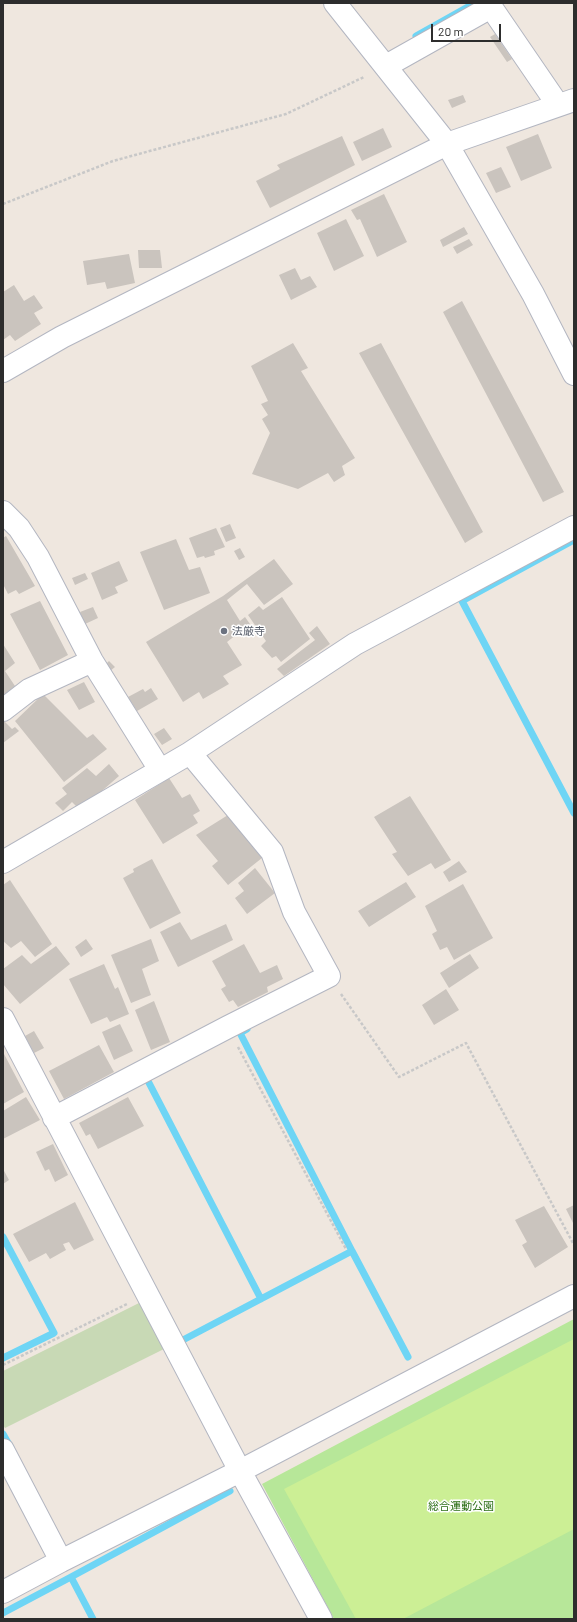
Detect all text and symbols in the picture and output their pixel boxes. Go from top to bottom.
scale bar [433,16,503,42]
text: 20 m [438,24,464,38]
place label: 法厳寺 [232,624,265,638]
marker: 法厳寺 [219,626,229,636]
park label: 総合運動公園 [428,1499,494,1513]

